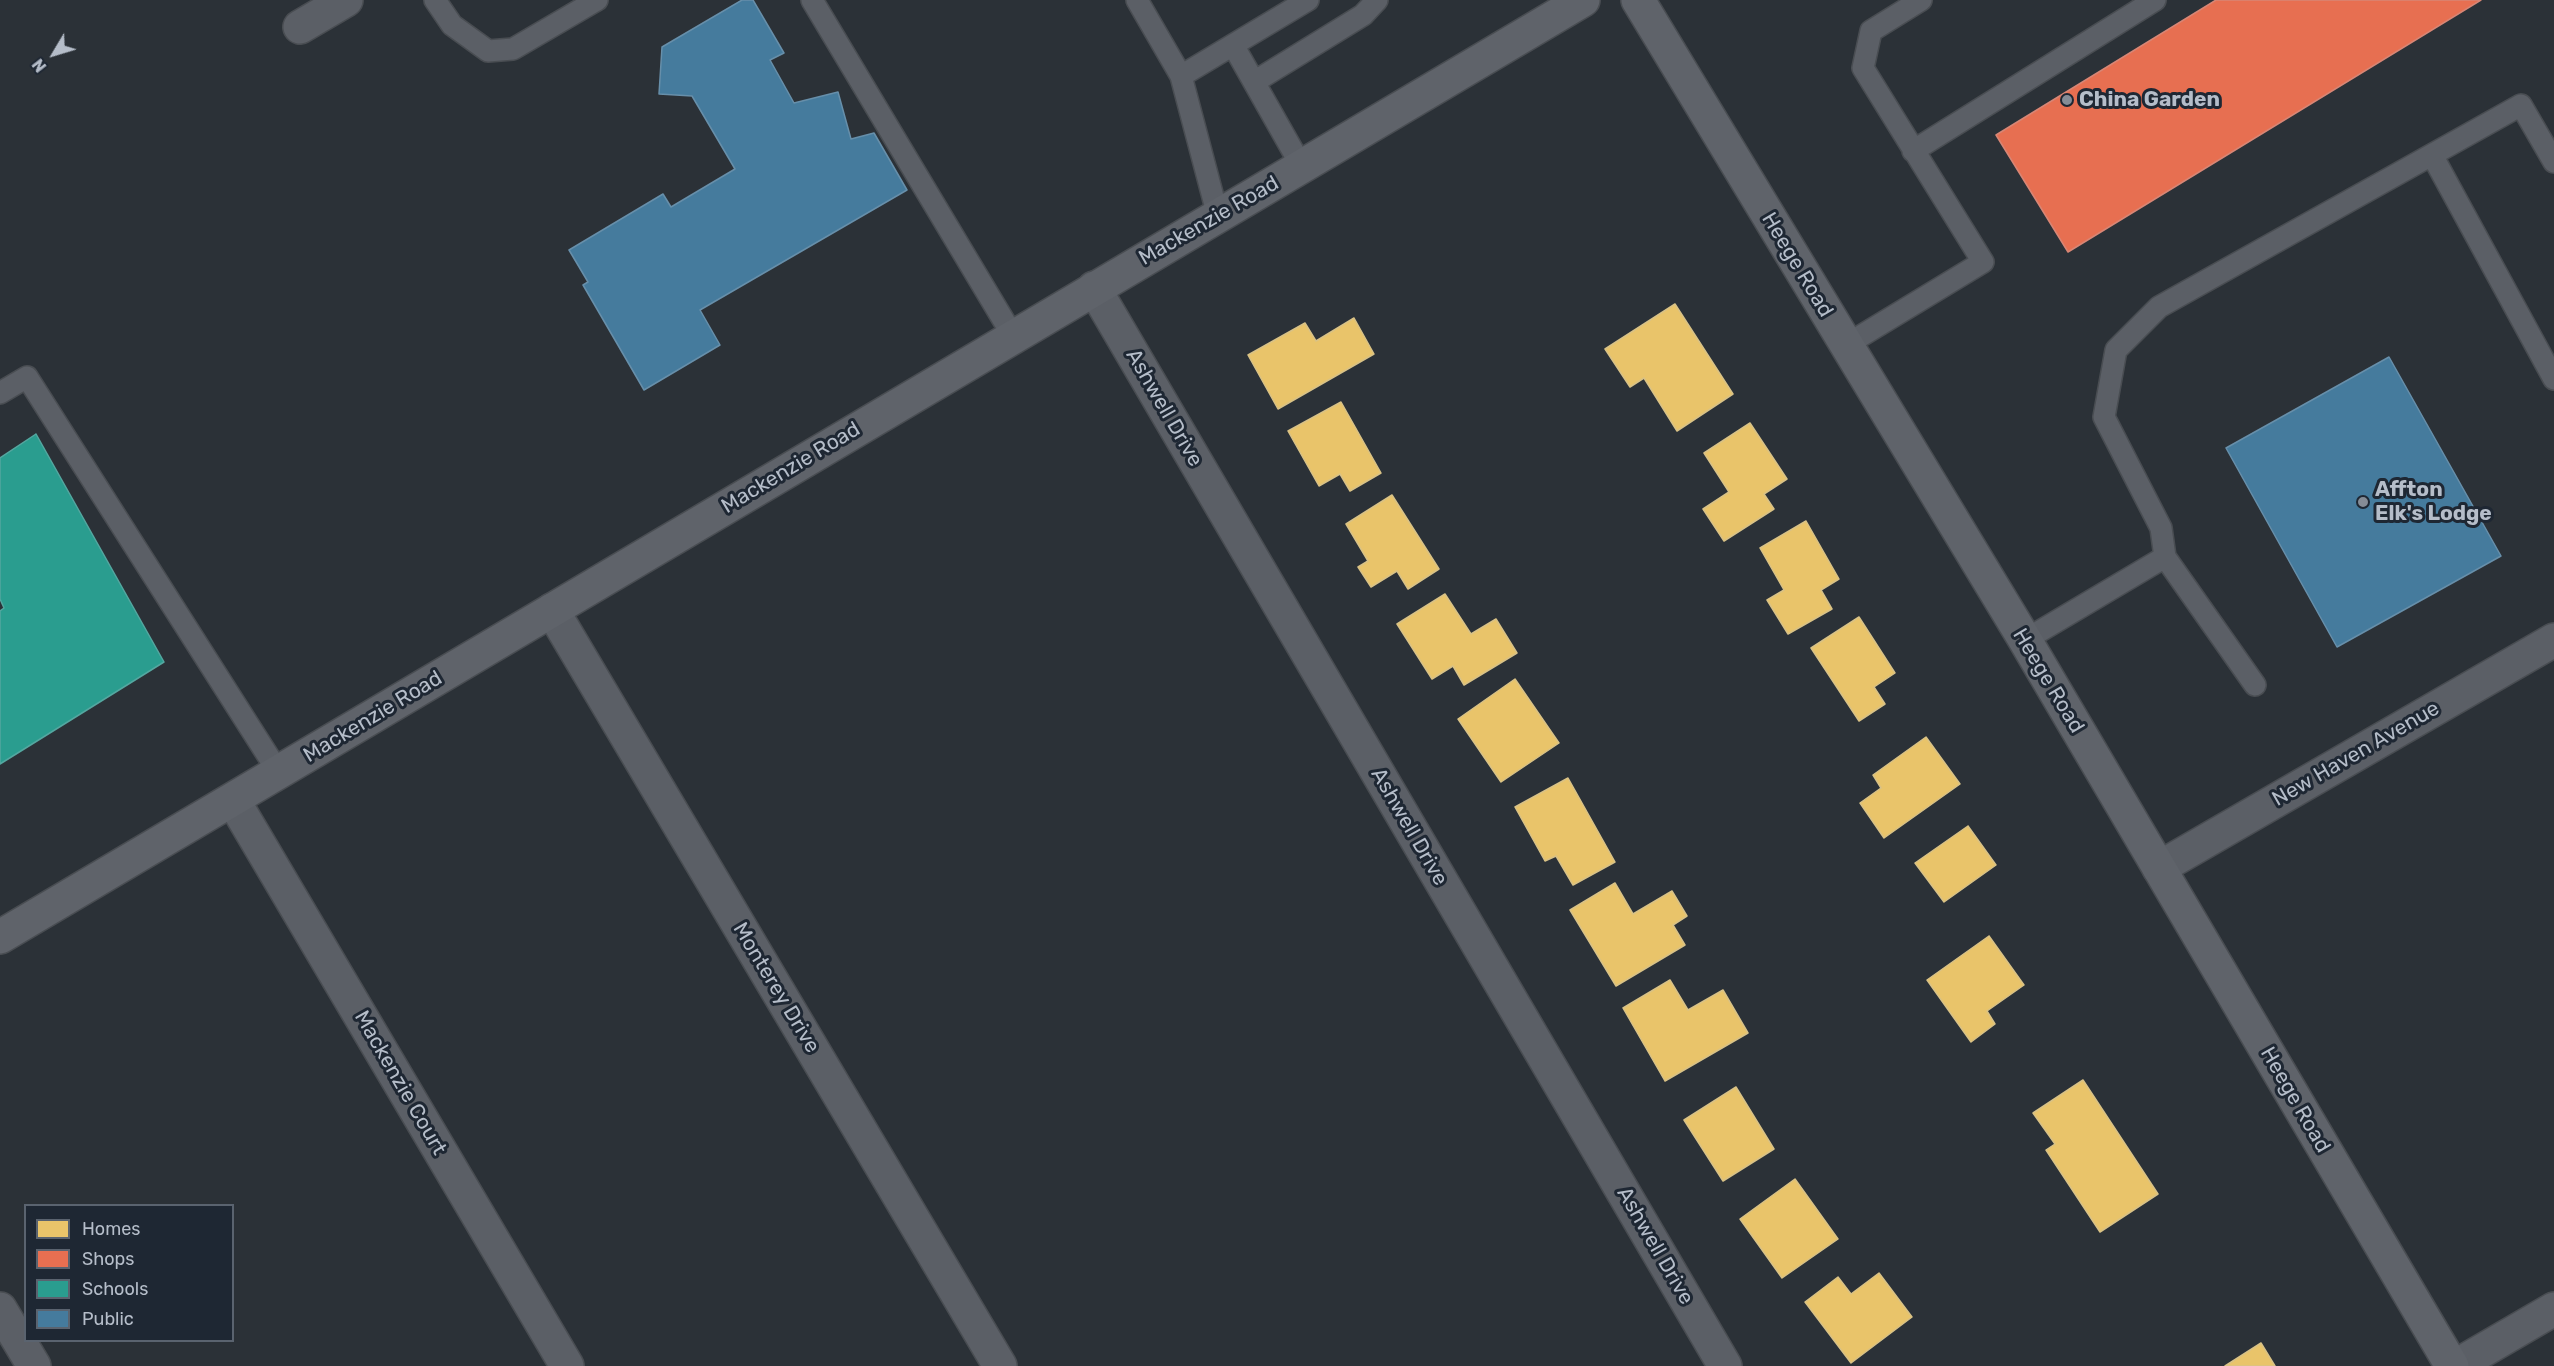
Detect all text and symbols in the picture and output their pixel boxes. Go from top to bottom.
north arrow [24,24,84,84]
text: N [28,55,50,76]
place label: China Garden [2079,87,2220,113]
marker: China Garden [2060,93,2074,107]
street label: Mackenzie Road [1135,171,1283,271]
street label: Heege Road [1756,208,1838,322]
street label: Ashwell Drive [1120,345,1208,471]
street label: Mackenzie Road [717,417,865,519]
place label: Affton Elk's Lodge [2375,477,2492,527]
marker: Affton Elk's Lodge [2356,495,2370,509]
street label: Heege Road [2007,624,2089,738]
street label: Mackenzie Road [299,666,447,768]
street label: New Haven Avenue [2268,696,2444,812]
street label: Ashwell Drive [1365,764,1453,890]
street label: Monterey Drive [727,918,825,1058]
street label: Mackenzie Court [349,1006,451,1160]
street label: Heege Road [2255,1043,2335,1157]
street label: Ashwell Drive [1611,1183,1699,1309]
legend [24,1204,234,1342]
text: Homes [82,1218,140,1240]
text: Shops [82,1248,134,1270]
text: Schools [82,1278,148,1300]
text: Public [82,1308,134,1330]

